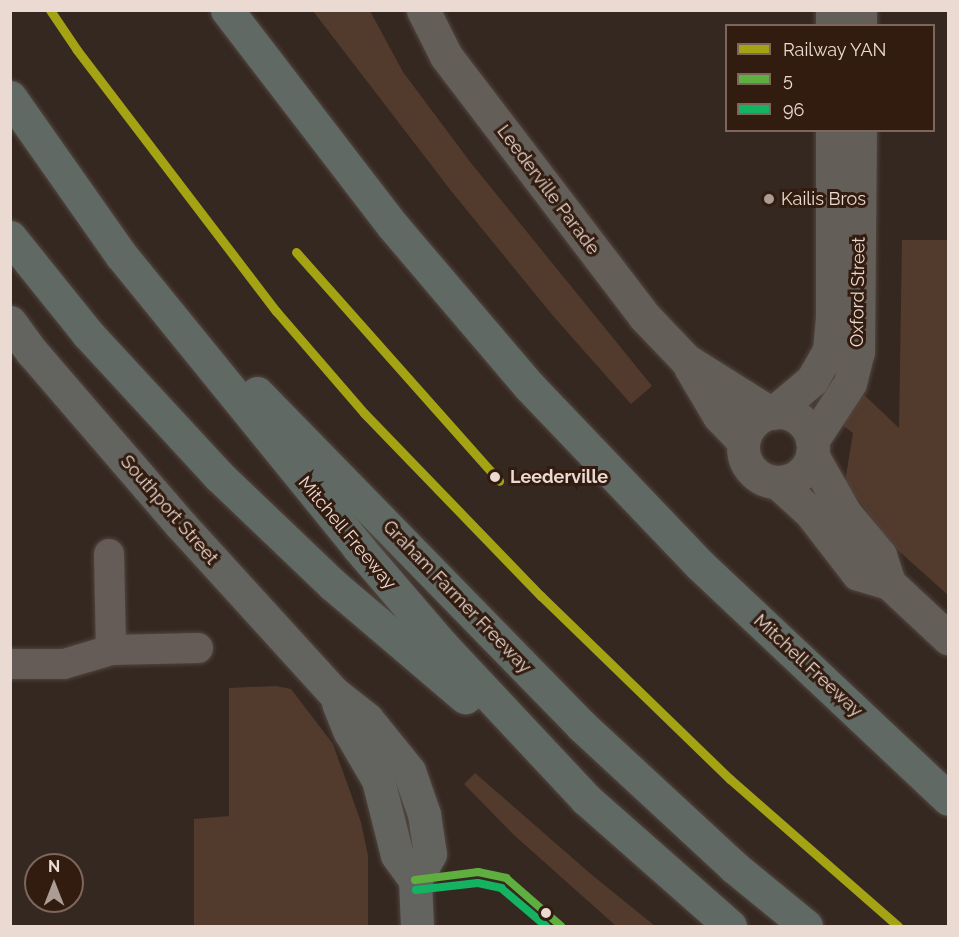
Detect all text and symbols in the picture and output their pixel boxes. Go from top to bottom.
legend [725,24,935,132]
text: Railway YAN [783,39,886,60]
text: 5 [783,69,793,90]
text: 96 [783,99,804,120]
street label: Leederville Parade [492,121,604,259]
place label: Kailis Bros [781,188,866,210]
marker: Kailis Bros [762,192,776,206]
street label: Oxford Street [846,237,870,347]
street label: Southport Street [116,451,222,569]
place label: Leederville [510,466,608,488]
marker: Leederville [485,467,505,487]
street label: Mitchell Freeway [293,472,401,594]
street label: Graham Farmer Freeway [378,516,536,678]
street label: Mitchell Freeway [749,610,867,722]
north arrow [24,853,84,913]
text: N [48,857,60,876]
unlabelled marker [540,907,552,919]

